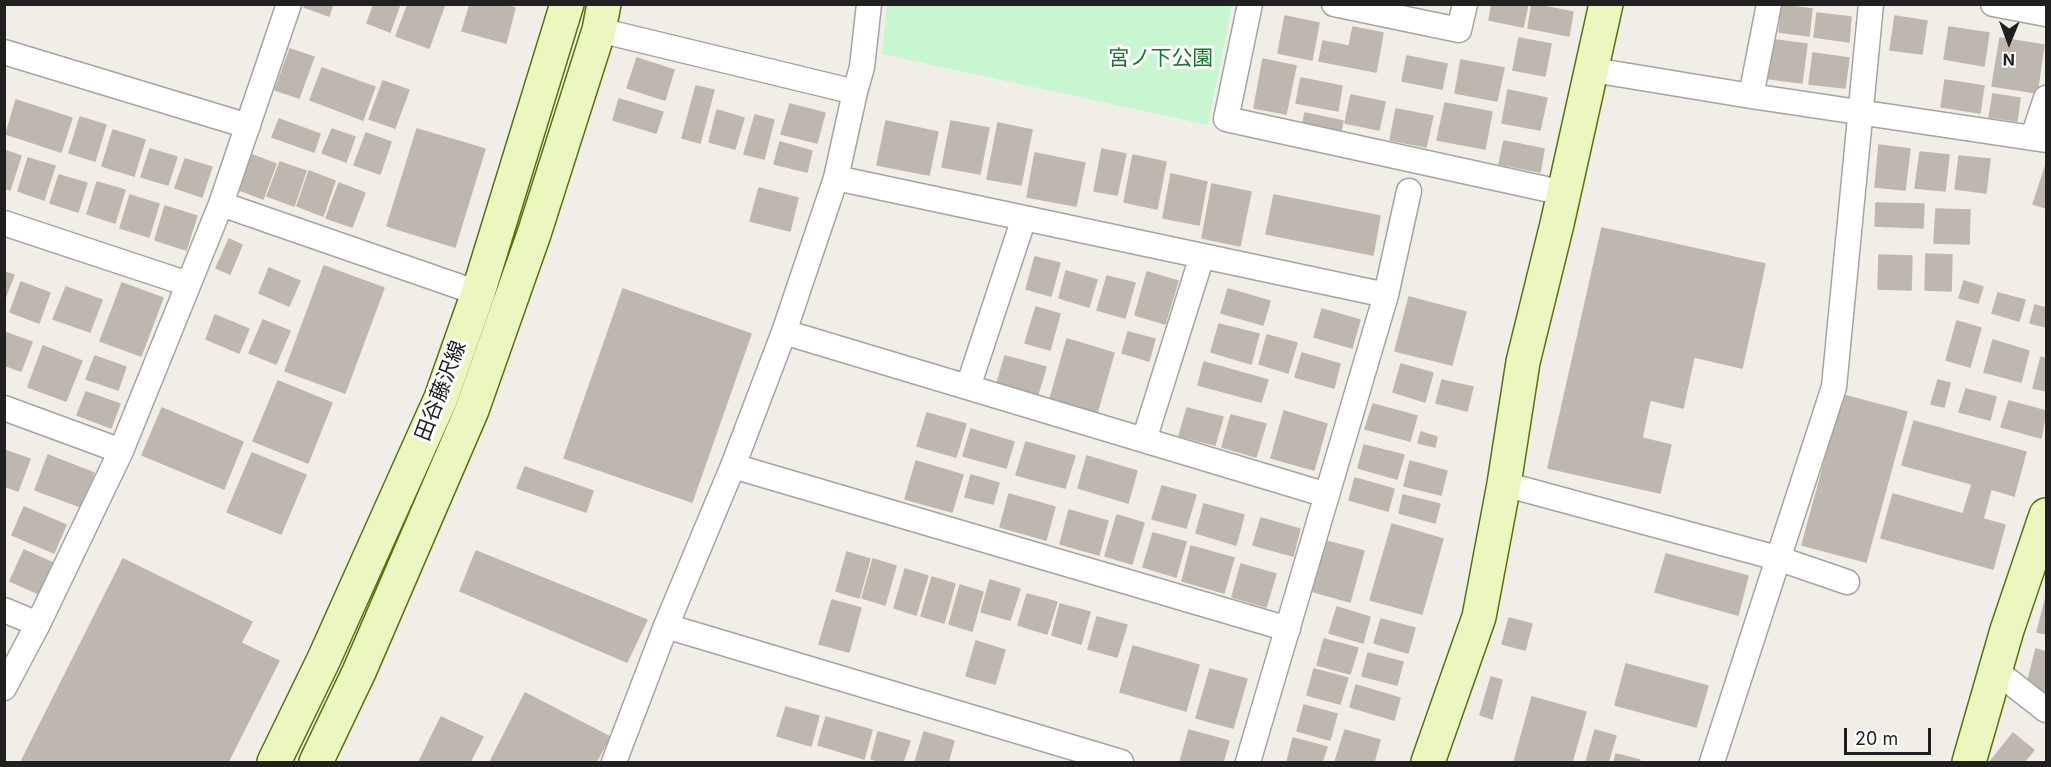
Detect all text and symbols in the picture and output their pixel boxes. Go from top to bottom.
north arrow [1979,12,2039,72]
park label: 宮ノ下公園 [1109,46,1213,72]
text: N [2002,50,2015,70]
street label: 田谷藤沢線 [410,337,472,445]
scale bar [1847,716,1934,754]
text: 20 m [1855,728,1898,749]

